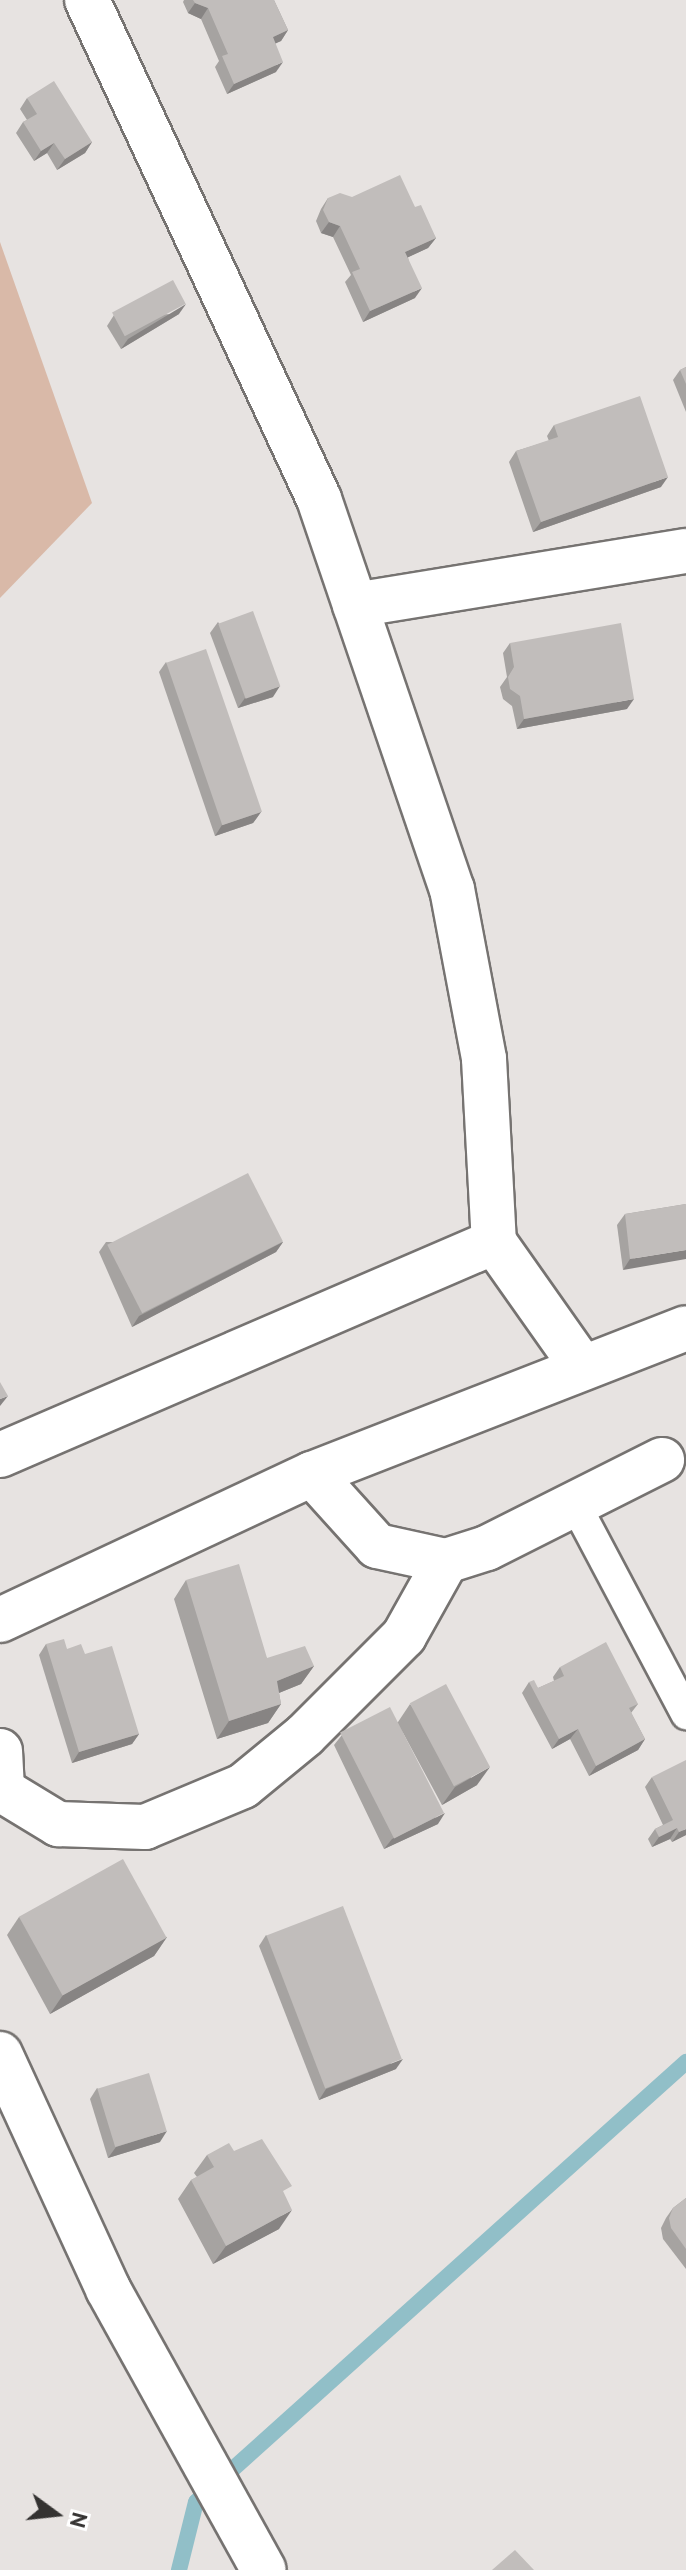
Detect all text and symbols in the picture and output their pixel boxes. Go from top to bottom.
north arrow [16,2474,96,2554]
text: N [64,2510,95,2531]

